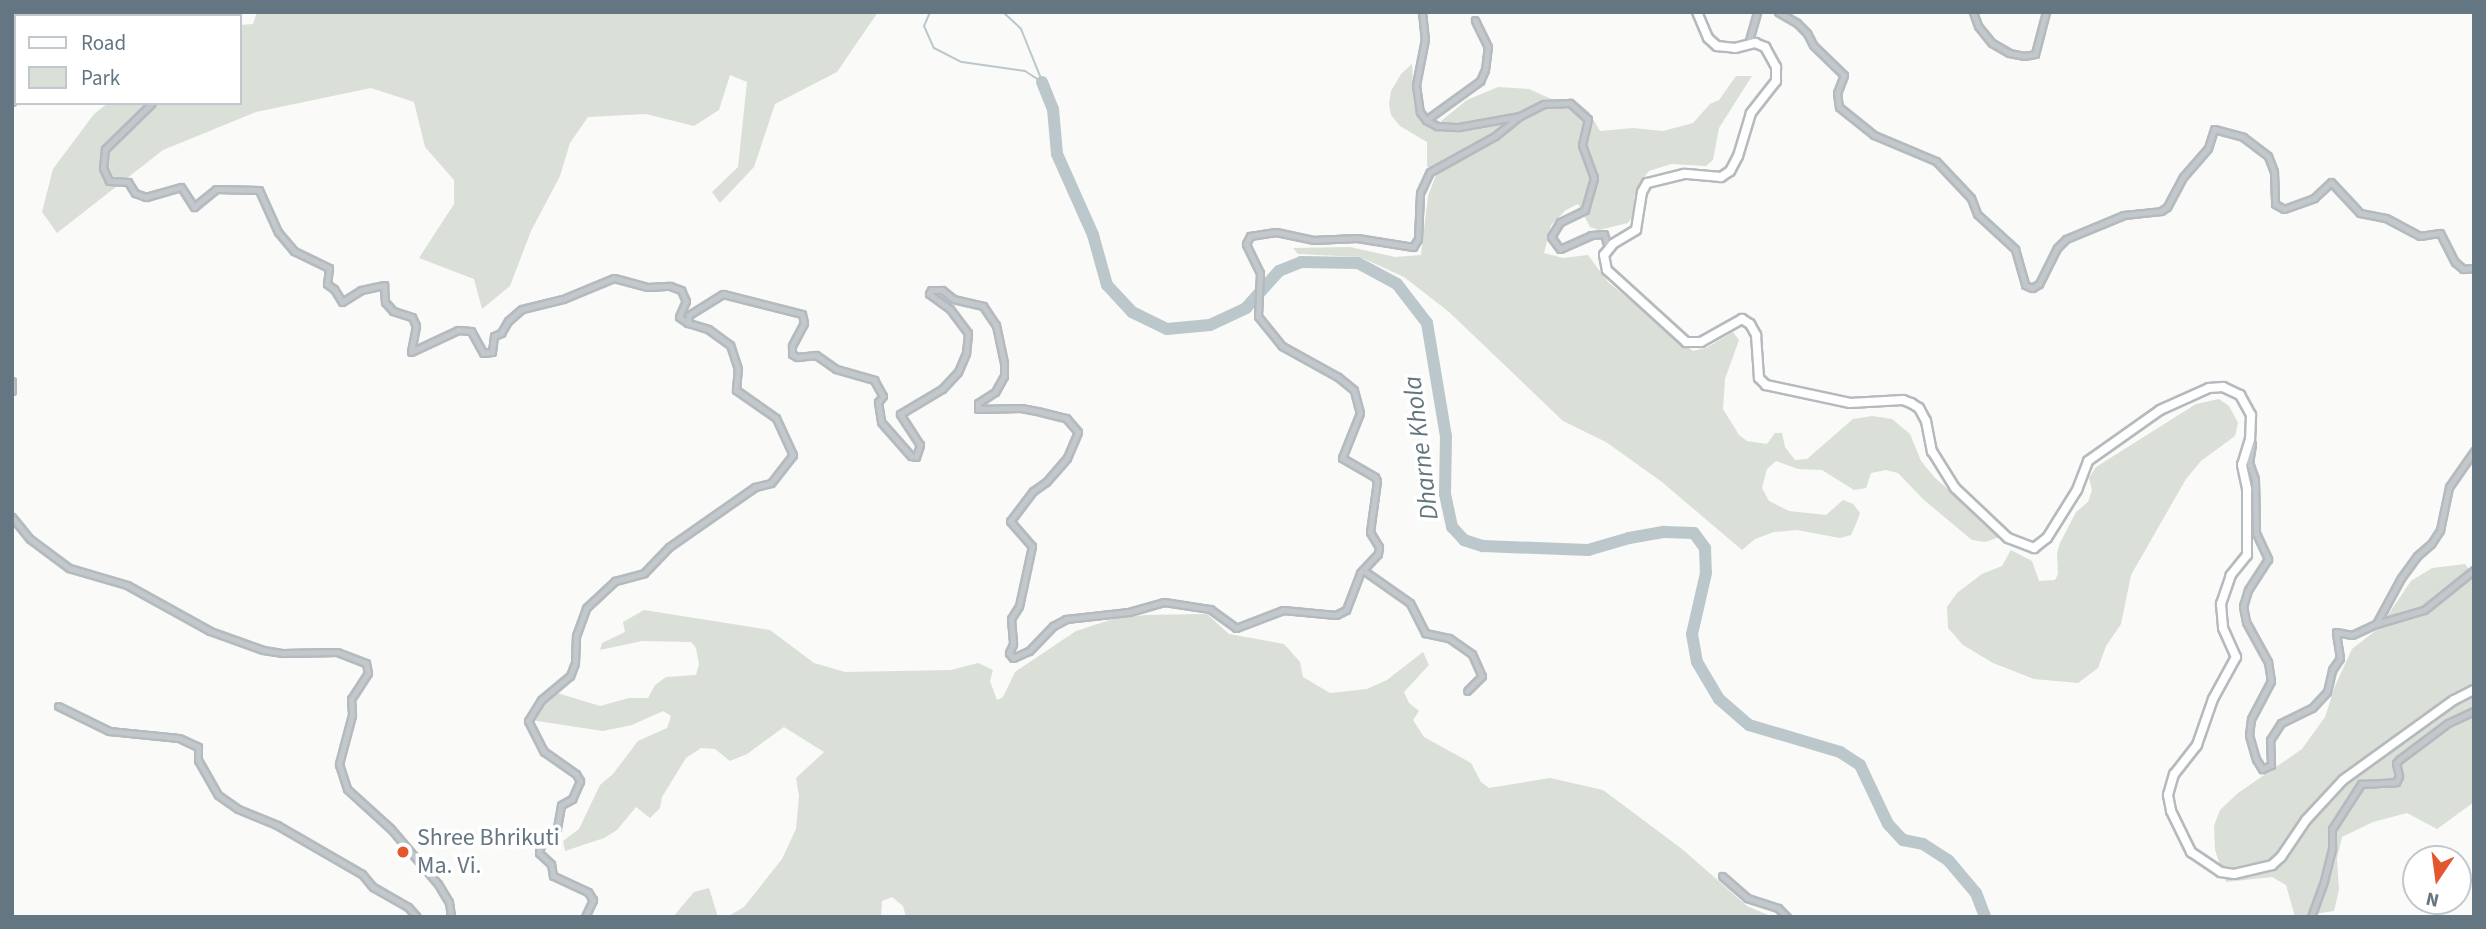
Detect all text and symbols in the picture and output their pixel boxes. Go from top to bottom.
legend [14,14,242,105]
text: Road [81,28,126,58]
text: Park [81,63,120,93]
water label: Dharne Khola [1397,374,1445,522]
place label: Shree Bhrikuti Ma. Vi. [417,824,560,880]
marker: Shree Bhrikuti Ma. Vi. [395,844,411,860]
north arrow [2402,845,2472,915]
text: N [2423,884,2442,914]

